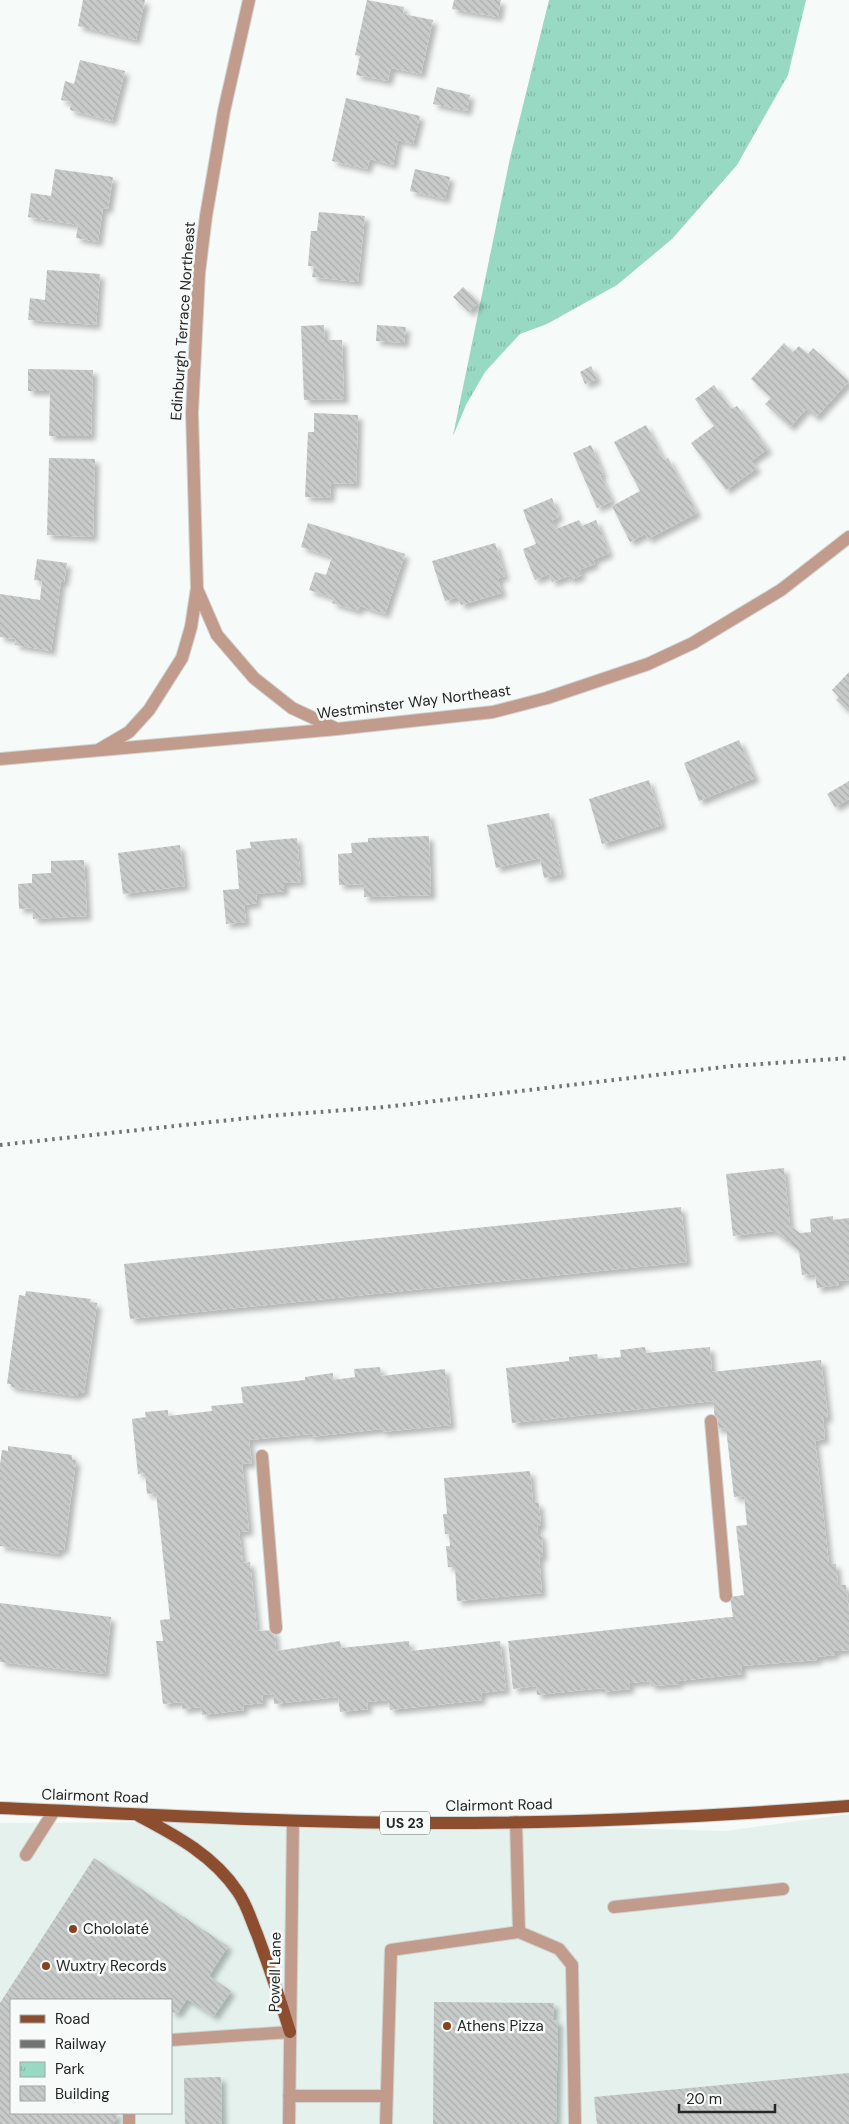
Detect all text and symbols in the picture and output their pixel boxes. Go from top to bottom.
street label: Edinburgh Terrace Northeast [166,221,200,421]
street label: Westminster Way Northeast [316,680,512,724]
street label: Clairmont Road [41,1784,149,1808]
street label: Clairmont Road [445,1794,553,1816]
road number: US 23 [380,1812,430,1835]
place label: Chololaté [83,1919,149,1939]
marker: Chololaté [67,1923,79,1935]
street label: Powell Lane [264,1932,286,2012]
place label: Wuxtry Records [56,1956,167,1976]
marker: Wuxtry Records [40,1960,52,1972]
legend [10,1999,172,2114]
text: Road [55,2009,90,2029]
place label: Athens Pizza [457,2016,544,2036]
marker: Athens Pizza [441,2020,453,2032]
text: Railway [55,2034,107,2054]
text: Park [55,2059,85,2079]
scale bar [679,2082,775,2114]
text: Building [55,2084,110,2104]
text: 20 m [686,2089,722,2109]

